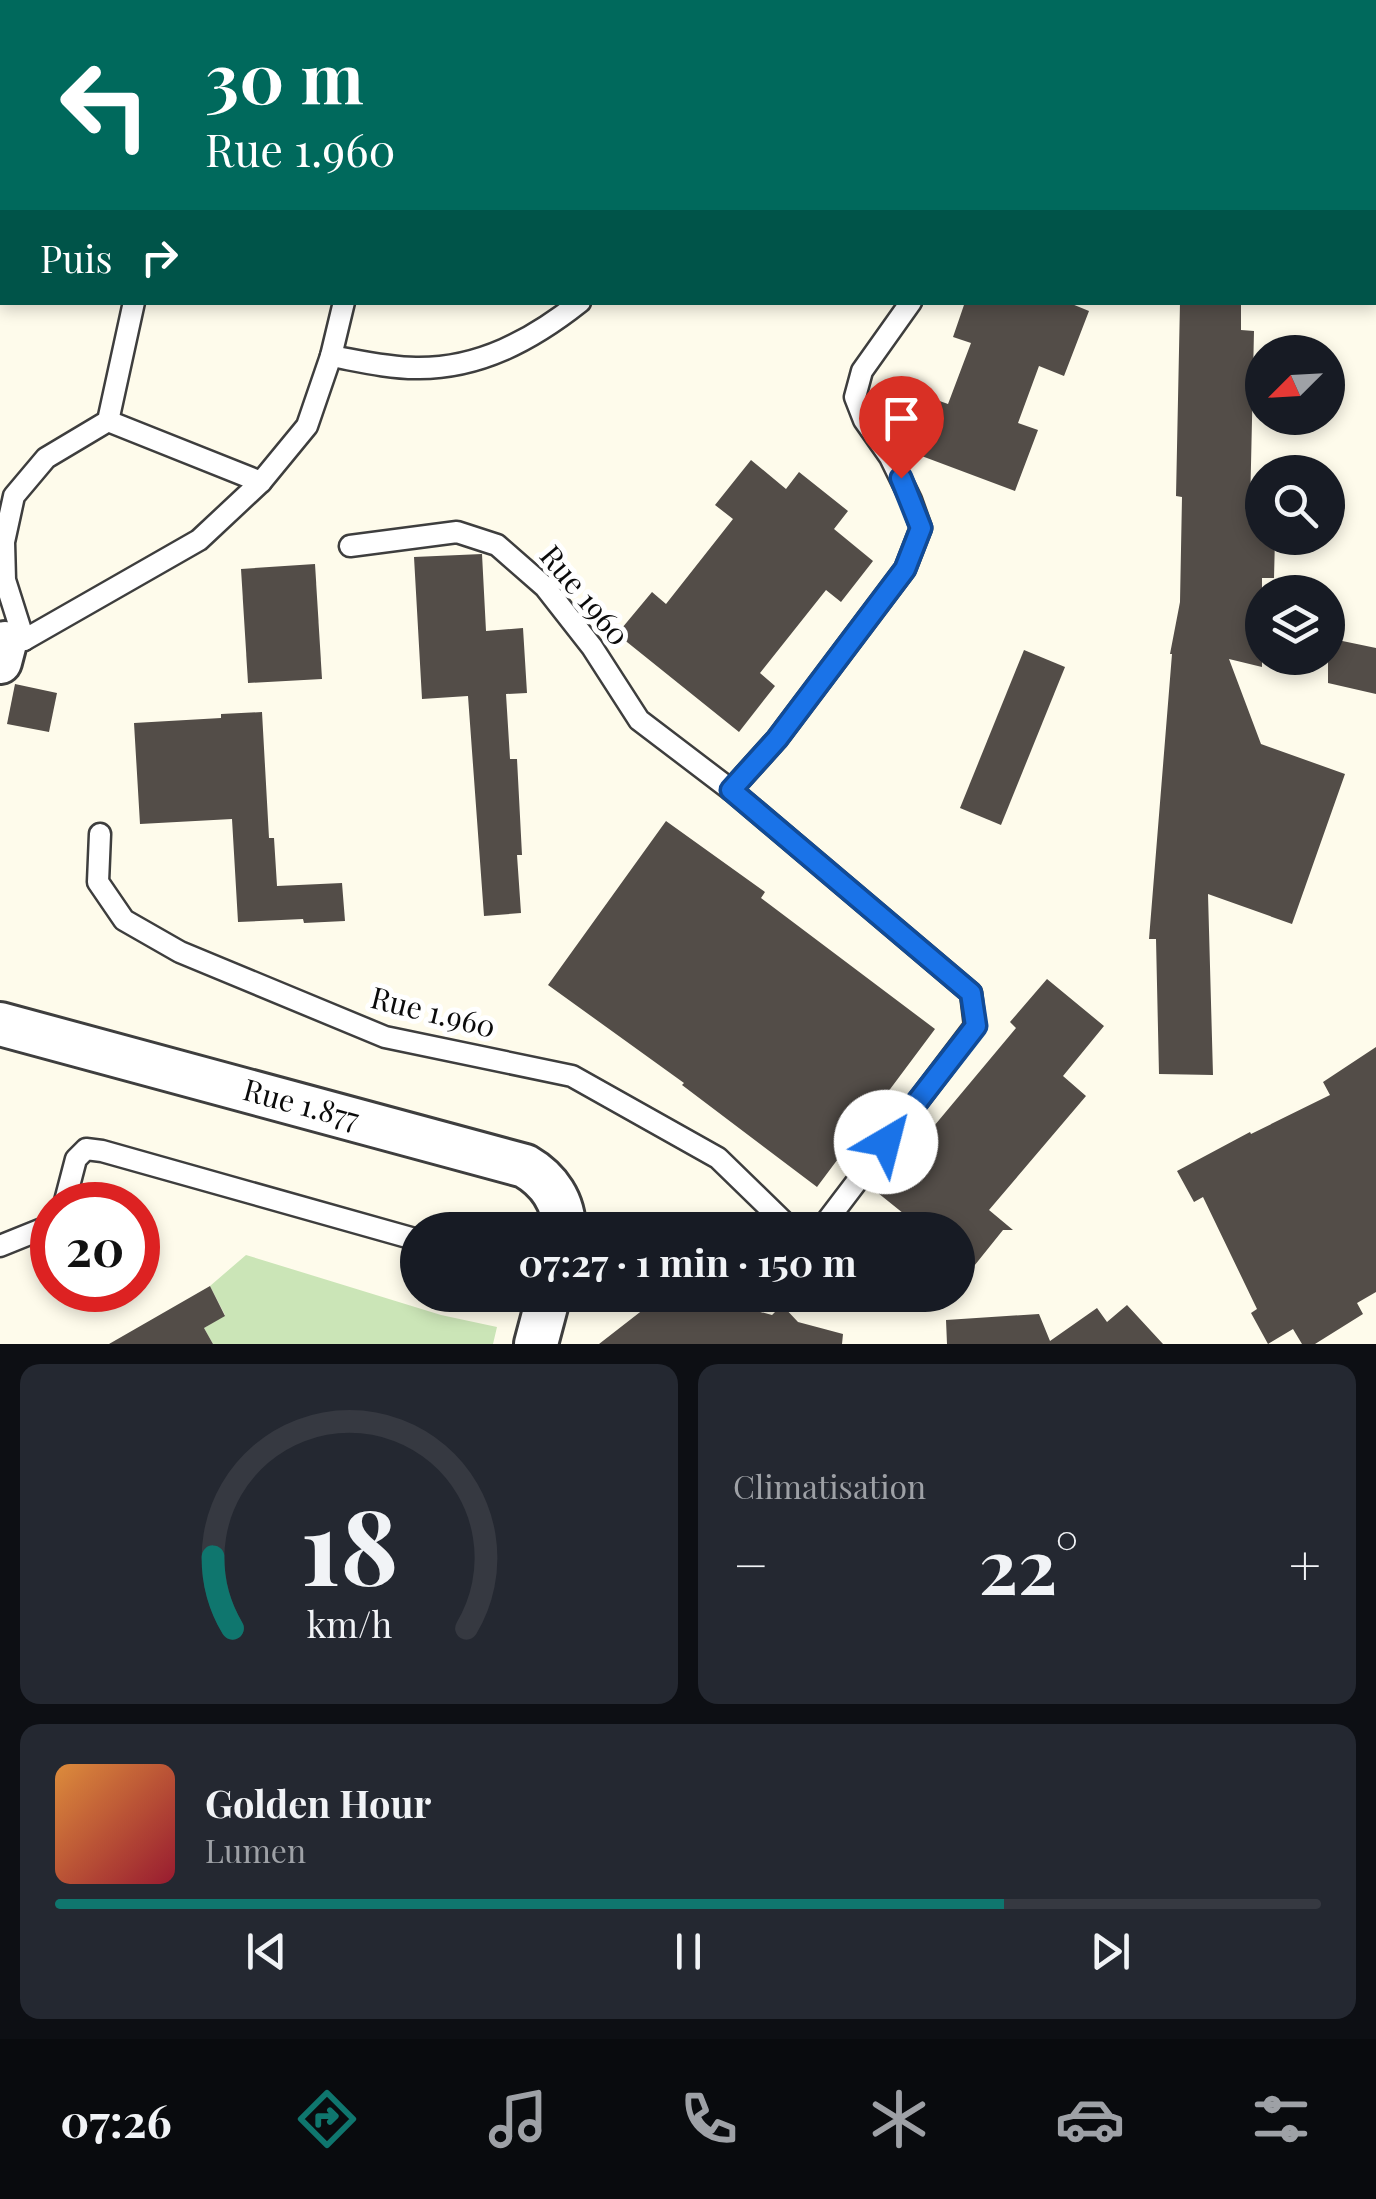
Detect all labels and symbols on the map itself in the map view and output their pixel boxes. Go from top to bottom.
north arrow [1245,335,1345,435]
pin [859,376,944,479]
street label: Rue 1960 [532,536,639,653]
street label: Rue 1.960 [367,976,500,1046]
street label: Rue 1.877 [239,1068,364,1138]
position arrow [834,1090,938,1194]
speed limit sign: 20 [30,1182,160,1312]

